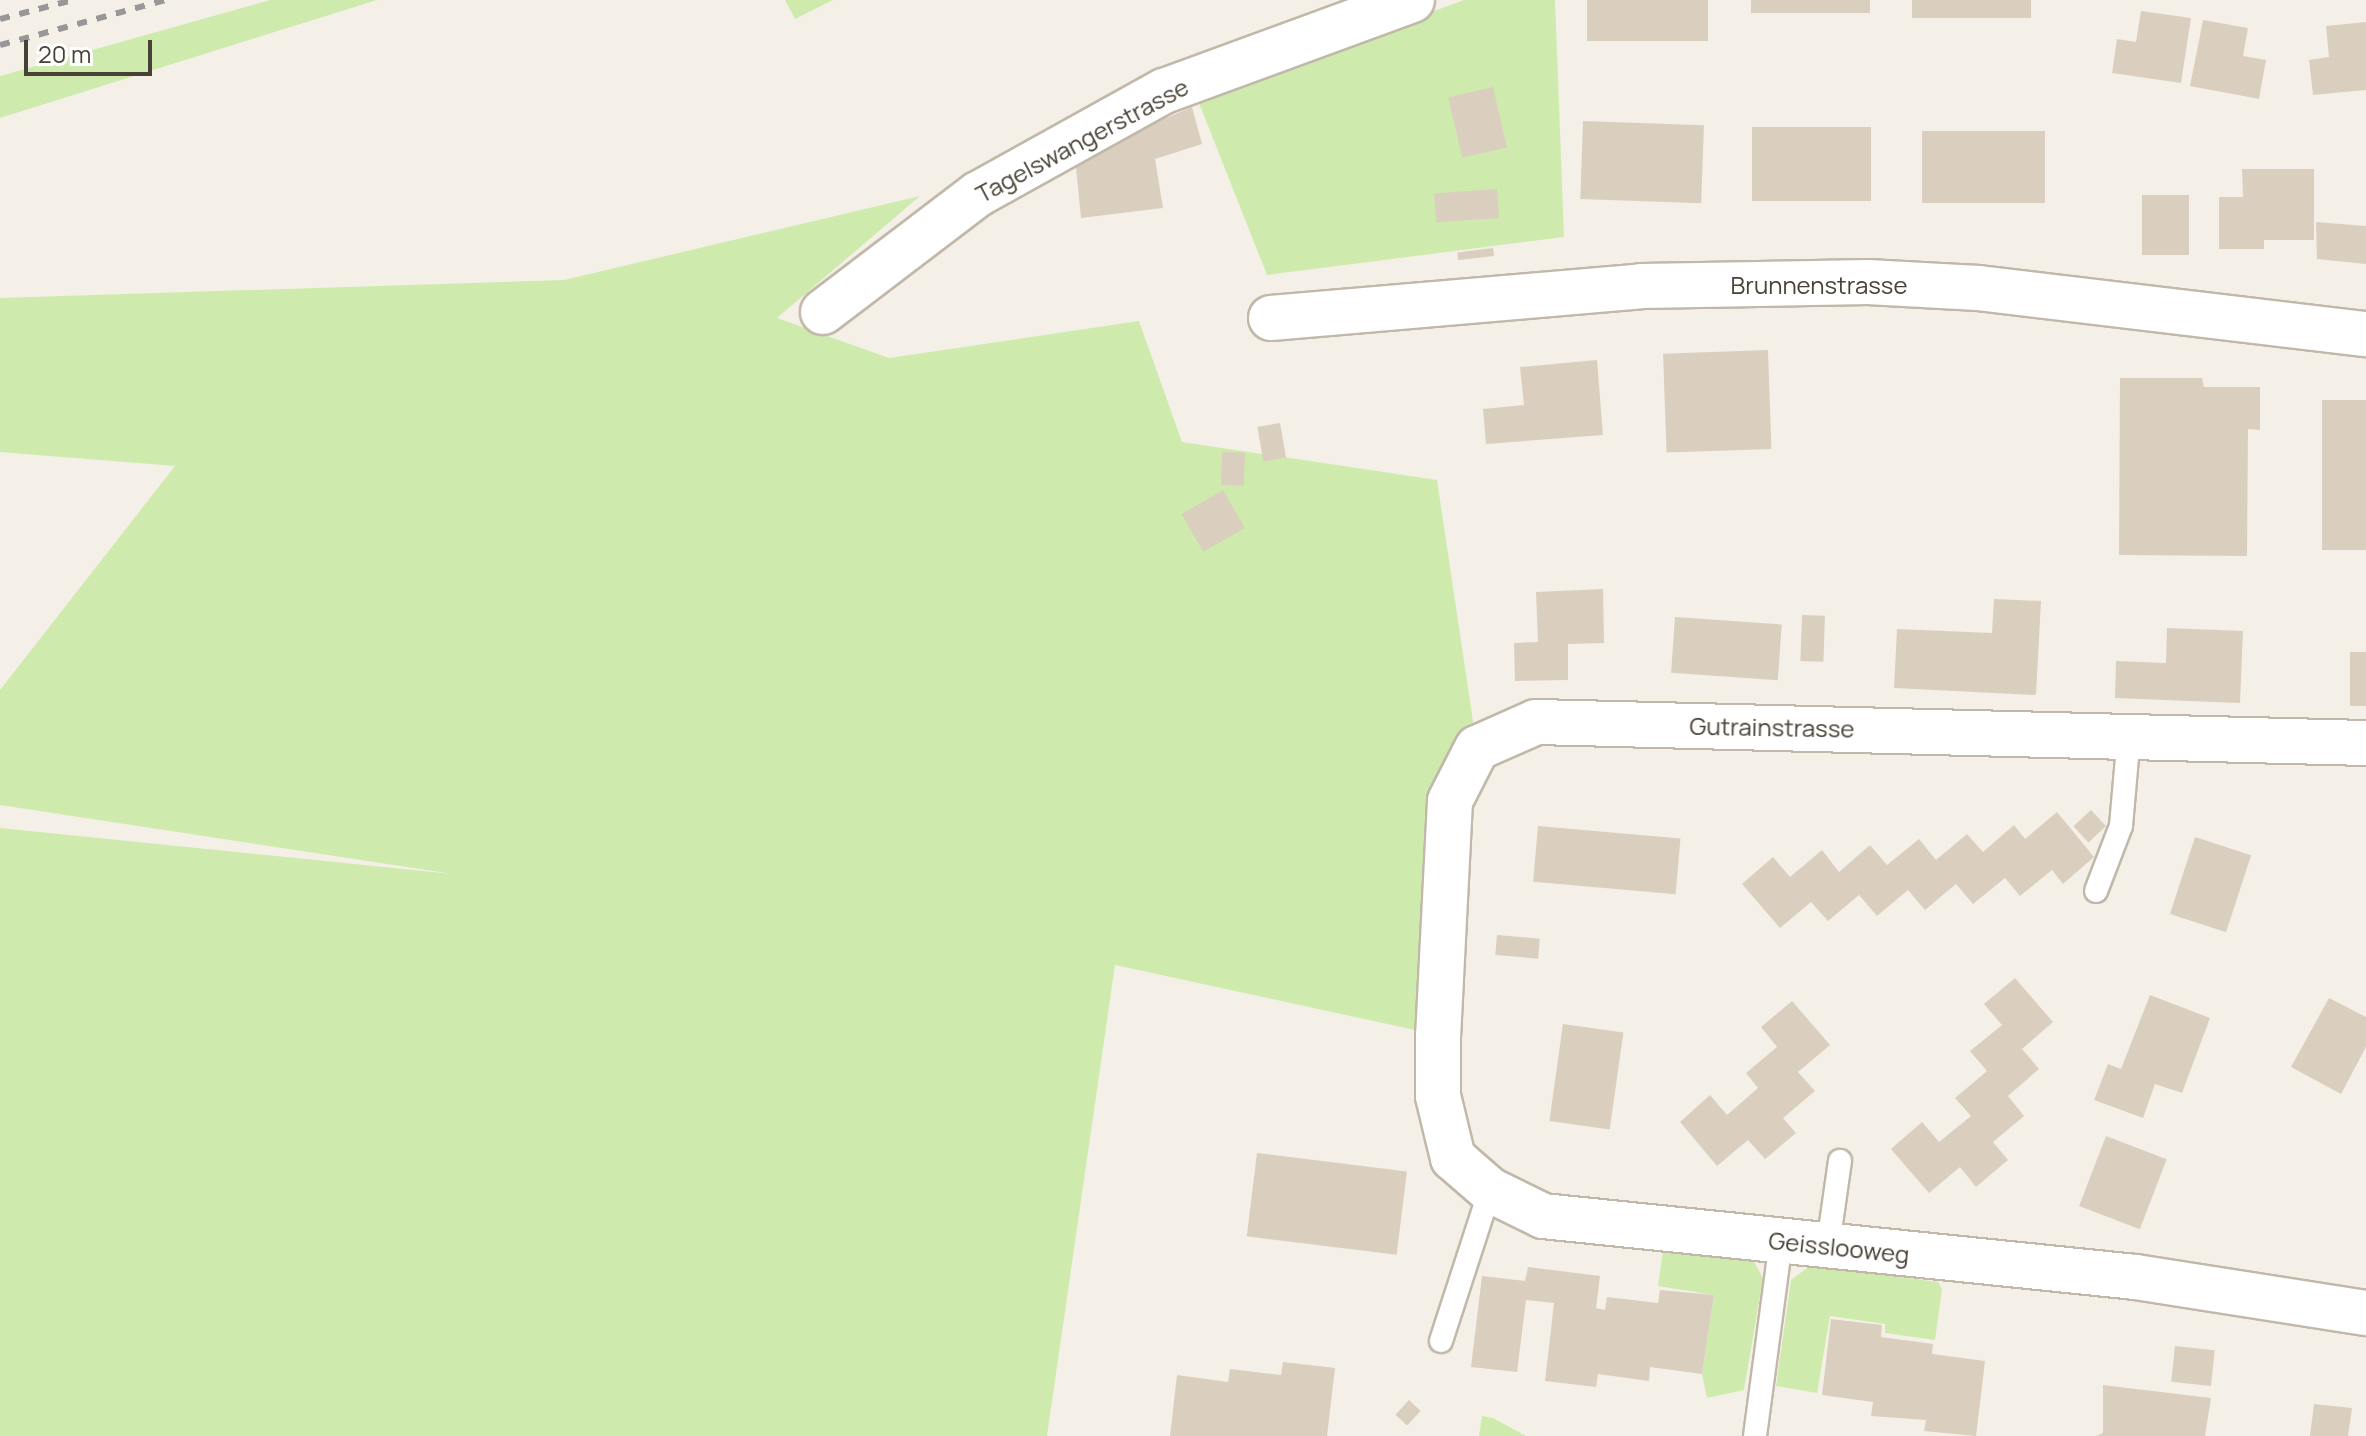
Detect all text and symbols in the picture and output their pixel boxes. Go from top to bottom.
scale bar [28,24,156,74]
text: 20 m [38,37,91,70]
street label: Tagelswangerstrasse [971,72,1193,208]
street label: Brunnenstrasse [1731,271,1907,299]
street label: Gutrainstrasse [1689,711,1855,743]
street label: Geisslooweg [1767,1225,1911,1269]

